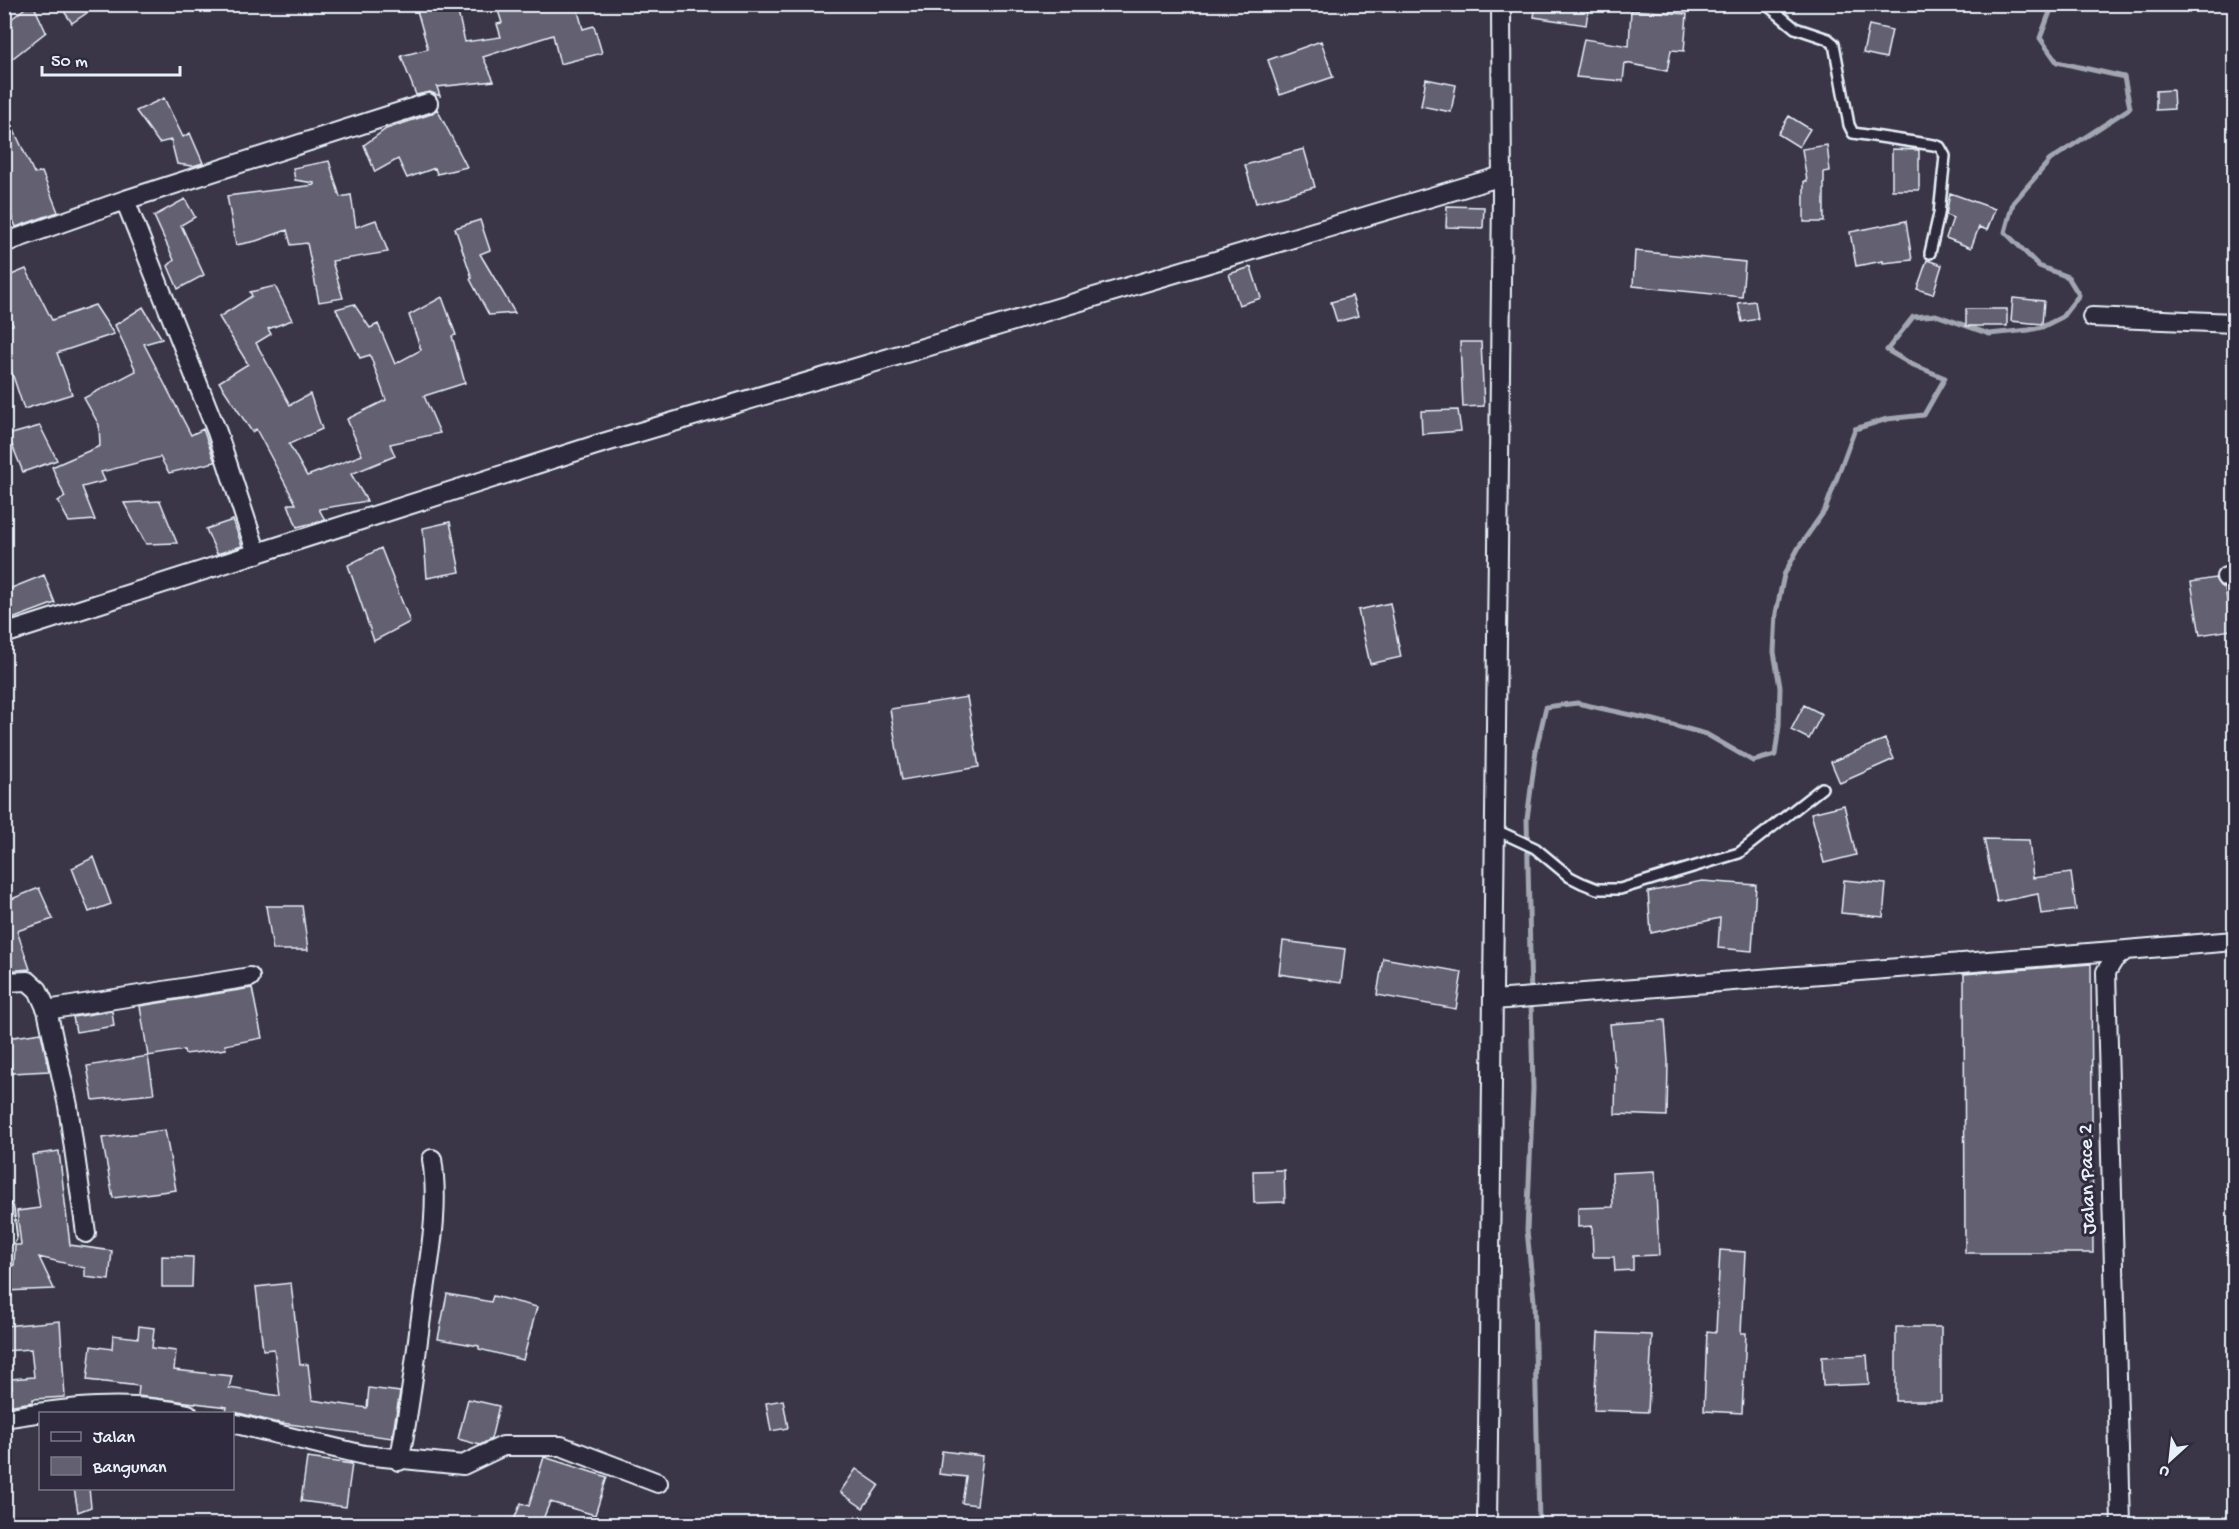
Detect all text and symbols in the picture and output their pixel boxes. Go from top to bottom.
scale bar [42,39,180,77]
text: 50 m [51,52,88,73]
street label: Jalan Pace 2 [2075,1123,2103,1235]
legend [39,1412,234,1490]
text: Jalan [93,1428,135,1449]
north arrow [2140,1430,2200,1490]
text: Bangunan [92,1458,167,1479]
text: U [2156,1459,2173,1481]

